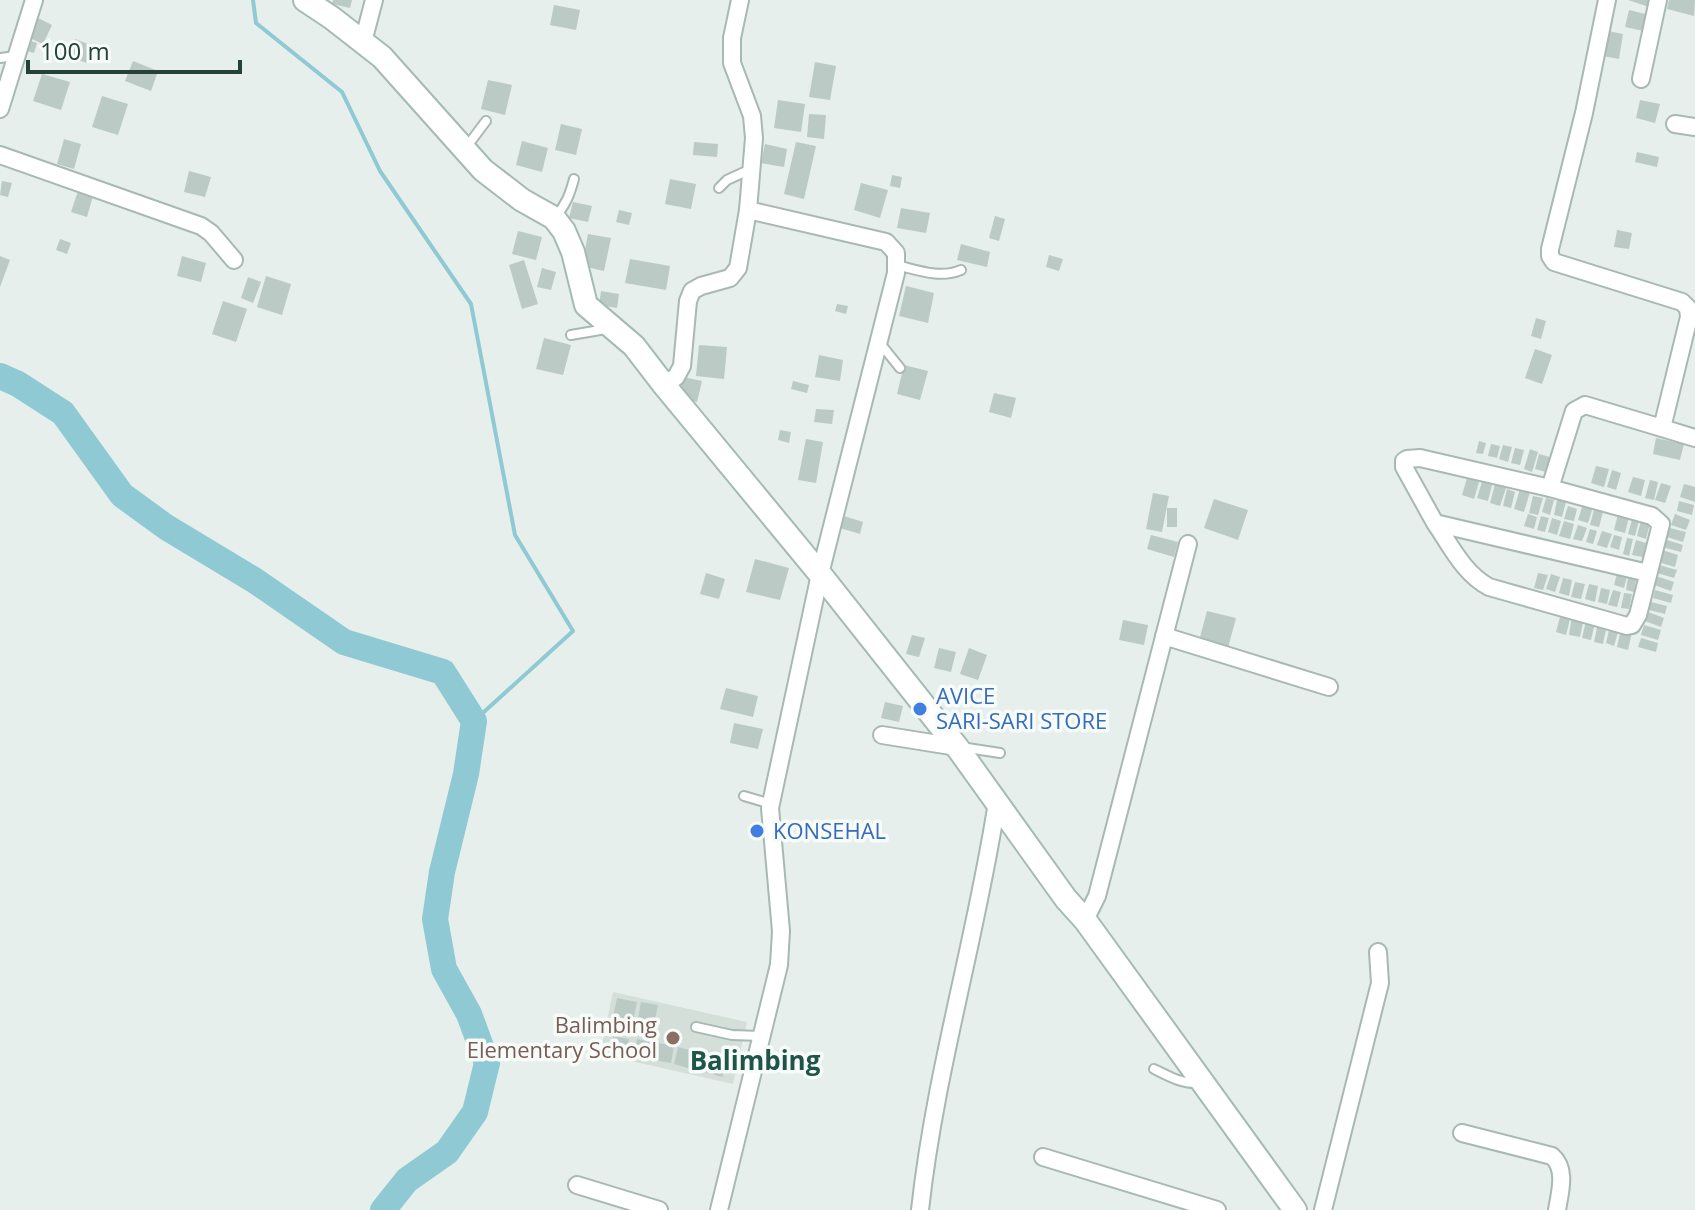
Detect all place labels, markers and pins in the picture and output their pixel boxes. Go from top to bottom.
place label: AVICE SARI-SARI STORE [936,680,1107,735]
marker: AVICE SARI-SARI STORE [911,700,929,718]
place label: KONSEHAL [773,815,886,845]
marker: KONSEHAL [748,822,766,840]
place label: Balimbing Elementary School [467,1009,657,1064]
marker: Balimbing Elementary School [664,1029,682,1047]

